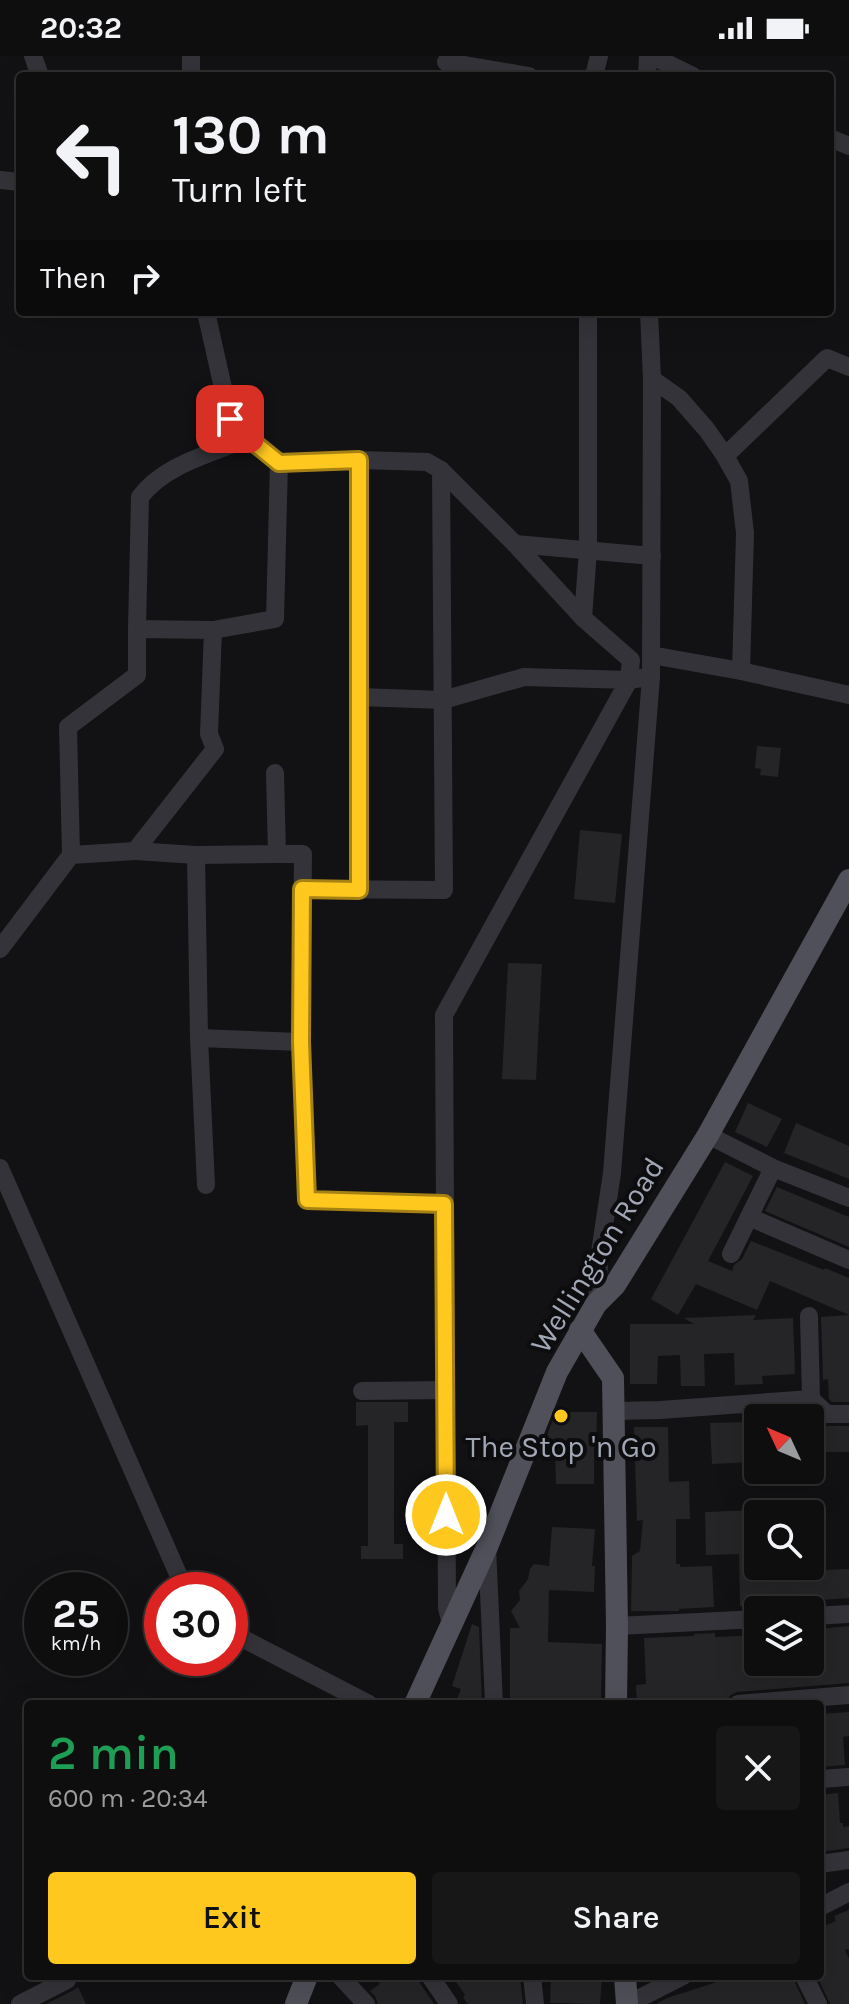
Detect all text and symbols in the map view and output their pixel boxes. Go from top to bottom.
text: 20:32 [40,10,122,46]
text: 130 m [172,102,330,167]
icon: left [40,104,144,208]
text: Turn left [172,169,307,211]
icon: right [123,256,167,300]
text: Then [40,260,107,296]
pin [196,385,264,453]
icon: arrive [208,397,252,441]
street label: Wellington Road [522,1150,672,1360]
north arrow [744,1404,824,1484]
map controls [744,1404,824,1676]
marker: The Stop 'n Go [552,1407,570,1425]
place label: The Stop 'n Go [465,1429,657,1465]
position arrow [404,1473,488,1557]
button: search [744,1500,824,1580]
speed limit sign: 30 [144,1572,248,1676]
text: 25 [52,1590,100,1637]
button: layers [744,1596,824,1676]
text: km/h [51,1632,101,1655]
text: 2 min [48,1725,179,1781]
button: close [716,1726,800,1810]
text: 600 m · 20:34 [48,1783,208,1814]
button: Exit [48,1872,416,1964]
button: Share [432,1872,800,1964]

